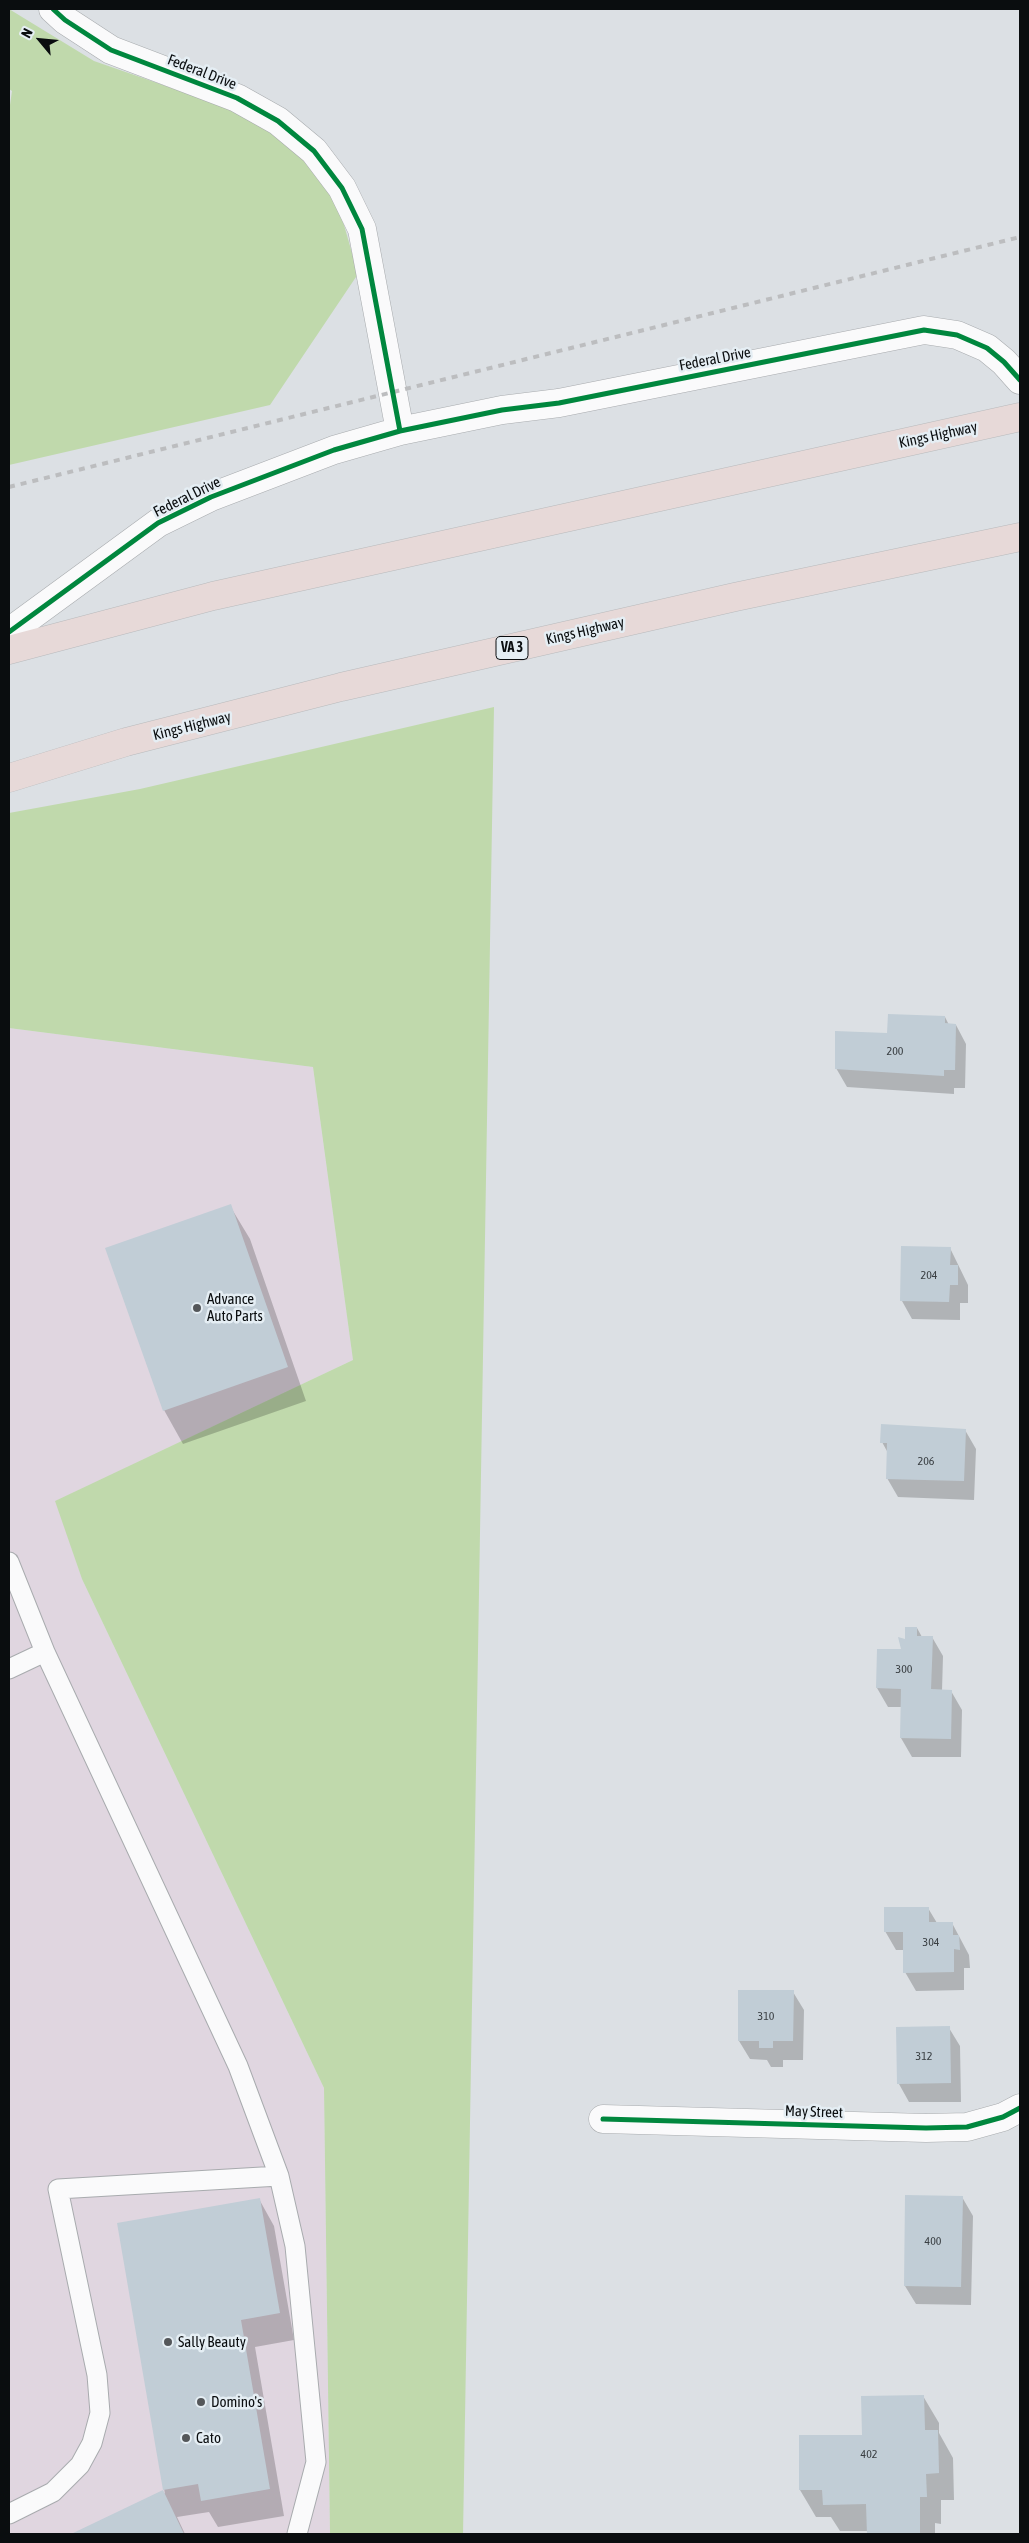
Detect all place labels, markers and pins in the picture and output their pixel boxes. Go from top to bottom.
place label: Advance Auto Parts [207,1290,263,1325]
marker: Advance Auto Parts [191,1302,203,1314]
place label: Sally Beauty [178,2333,246,2351]
marker: Sally Beauty [162,2336,174,2348]
place label: Domino's [211,2393,262,2411]
marker: Domino's [195,2396,207,2408]
place label: Cato [196,2429,221,2447]
marker: Cato [180,2432,192,2444]

